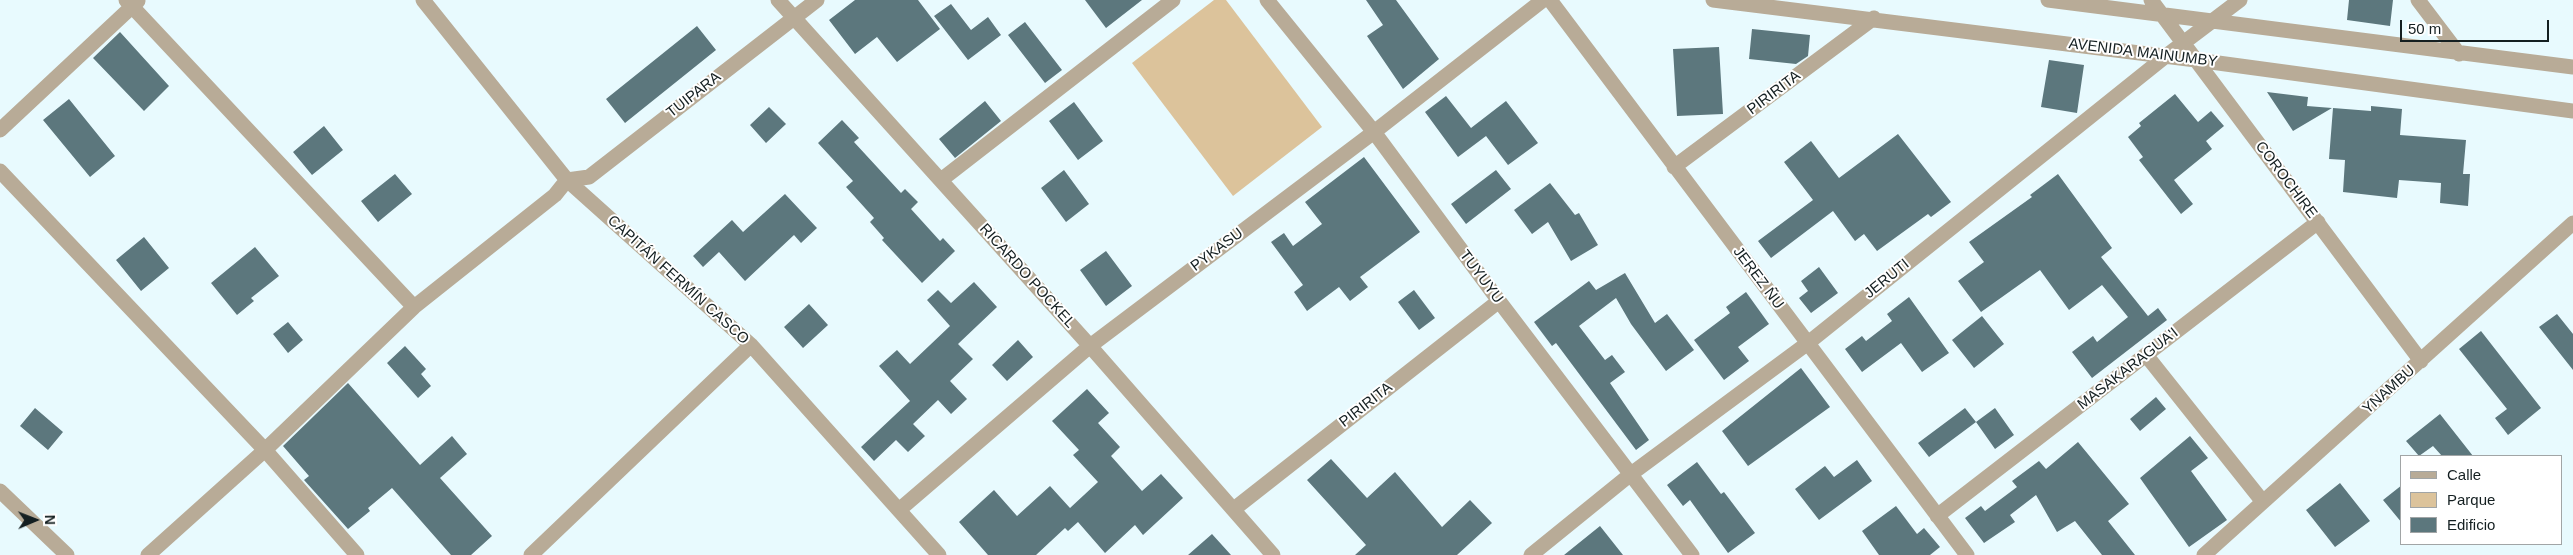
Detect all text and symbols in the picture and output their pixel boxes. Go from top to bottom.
scale bar [2403,10,2552,42]
text: 50 m [2408,20,2441,37]
street label: AVENIDA MAINUMBY [2068,35,2218,71]
street label: PIRIRITA [1744,67,1804,119]
street label: TUIPARA [663,68,725,122]
street label: COROCHIRE [2251,138,2321,222]
street label: CAPITÁN FERMÍN CASCO [604,212,752,348]
street label: RICARDO POCKEL [975,220,1079,332]
street label: PYKASU [1187,224,1247,276]
street label: JEREZ ÑU [1729,243,1787,313]
street label: TUYUYU [1455,247,1507,307]
street label: JERUTI [1861,255,1913,303]
street label: MASAKARAGUA'I [2074,324,2182,414]
street label: YNAMBU [2359,362,2419,418]
street label: PIRIRITA [1336,379,1396,431]
legend [2400,455,2563,545]
text: Calle [2447,466,2481,483]
text: Parque [2447,491,2495,508]
north arrow [10,495,60,545]
text: N [42,515,58,525]
text: Edificio [2447,516,2495,533]

